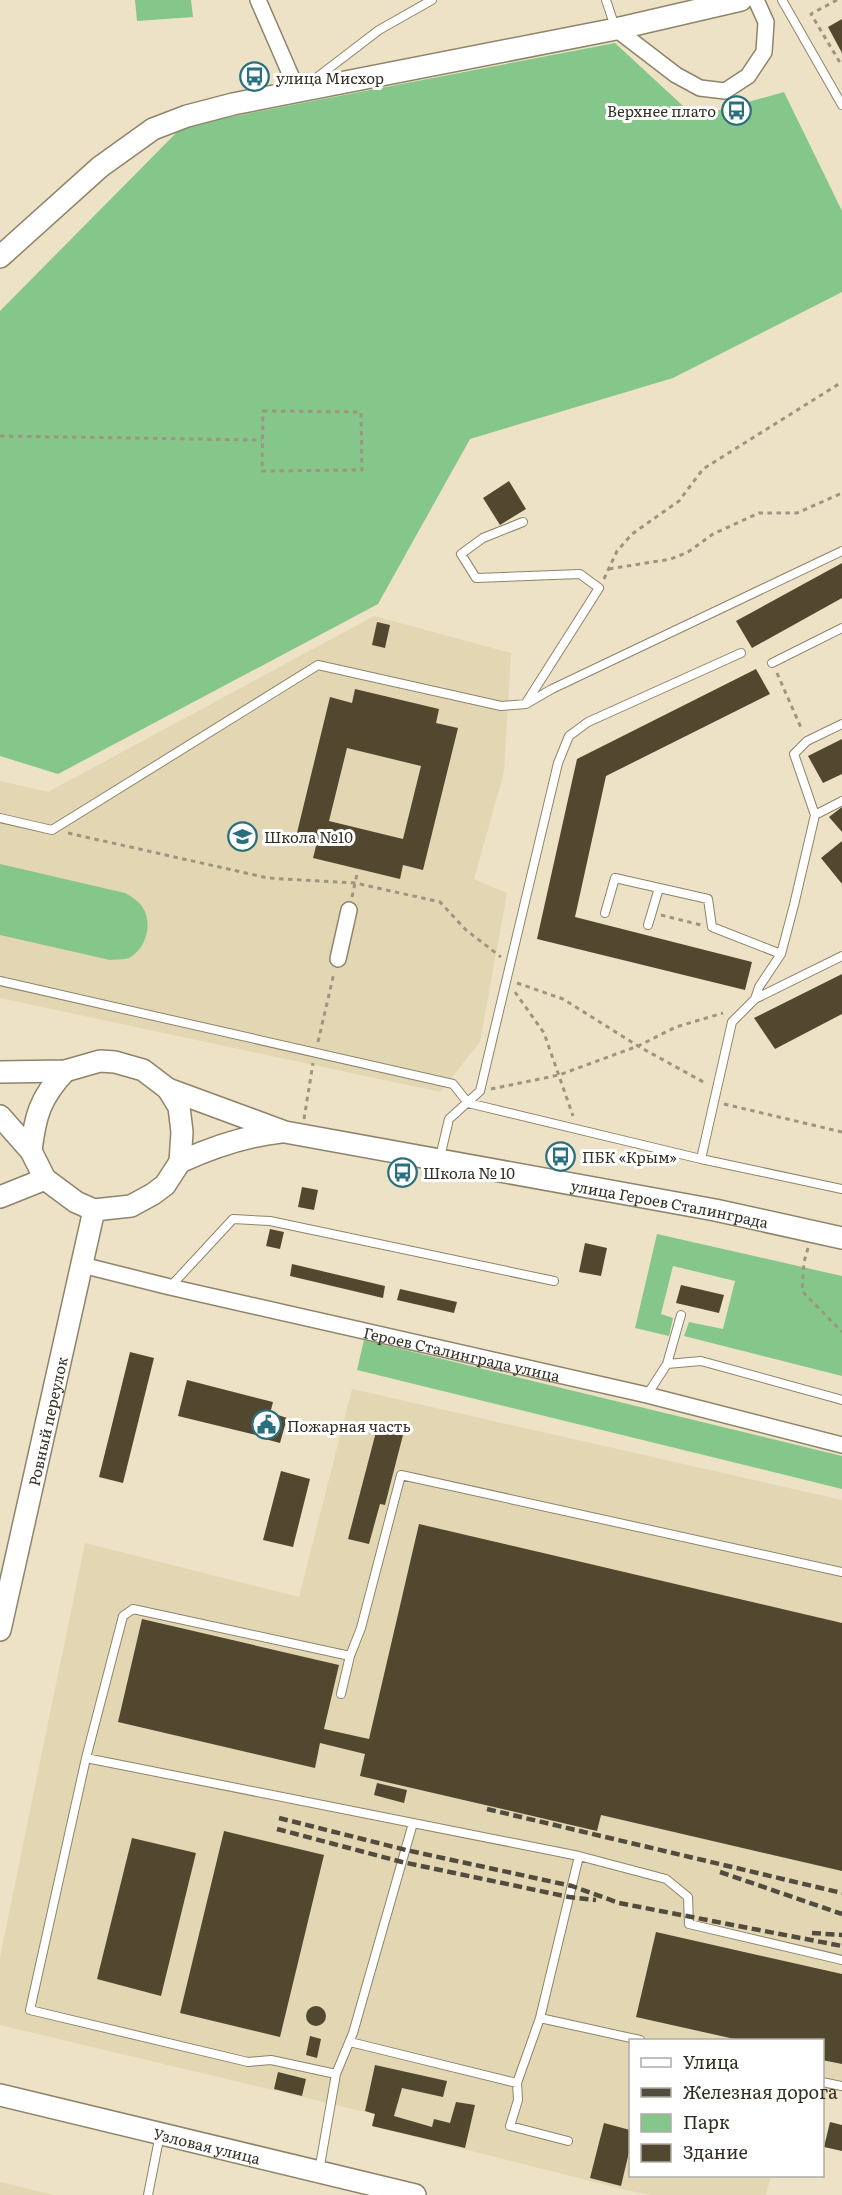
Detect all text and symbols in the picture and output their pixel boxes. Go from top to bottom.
bus stop icon: улица Мисхор [239,61,271,93]
place label: улица Мисхор [276,66,384,89]
bus stop icon: Верхнее плато [721,94,753,126]
place label: Верхнее плато [607,99,716,122]
school or university icon: Школа №10 [227,820,259,852]
place label: Школа №10 [264,825,353,848]
bus stop icon: ПБК «Крым» [545,1140,577,1172]
place label: ПБК «Крым» [582,1145,677,1168]
bus stop icon: Школа № 10 [386,1156,418,1188]
place label: Школа № 10 [423,1161,515,1184]
street label: улица Героев Сталинграда [569,1173,772,1233]
street label: Героев Сталинграда улица [361,1320,563,1387]
street label: Ровный переулок [21,1354,72,1488]
public building icon: Пожарная часть [250,1409,282,1441]
place label: Пожарная часть [287,1414,411,1437]
legend [629,2039,824,2177]
text: Улица [683,2048,739,2075]
text: Железная дорога [683,2078,838,2105]
text: Парк [683,2108,730,2135]
street label: Узловая улица [151,2121,264,2169]
text: Здание [683,2138,748,2165]

